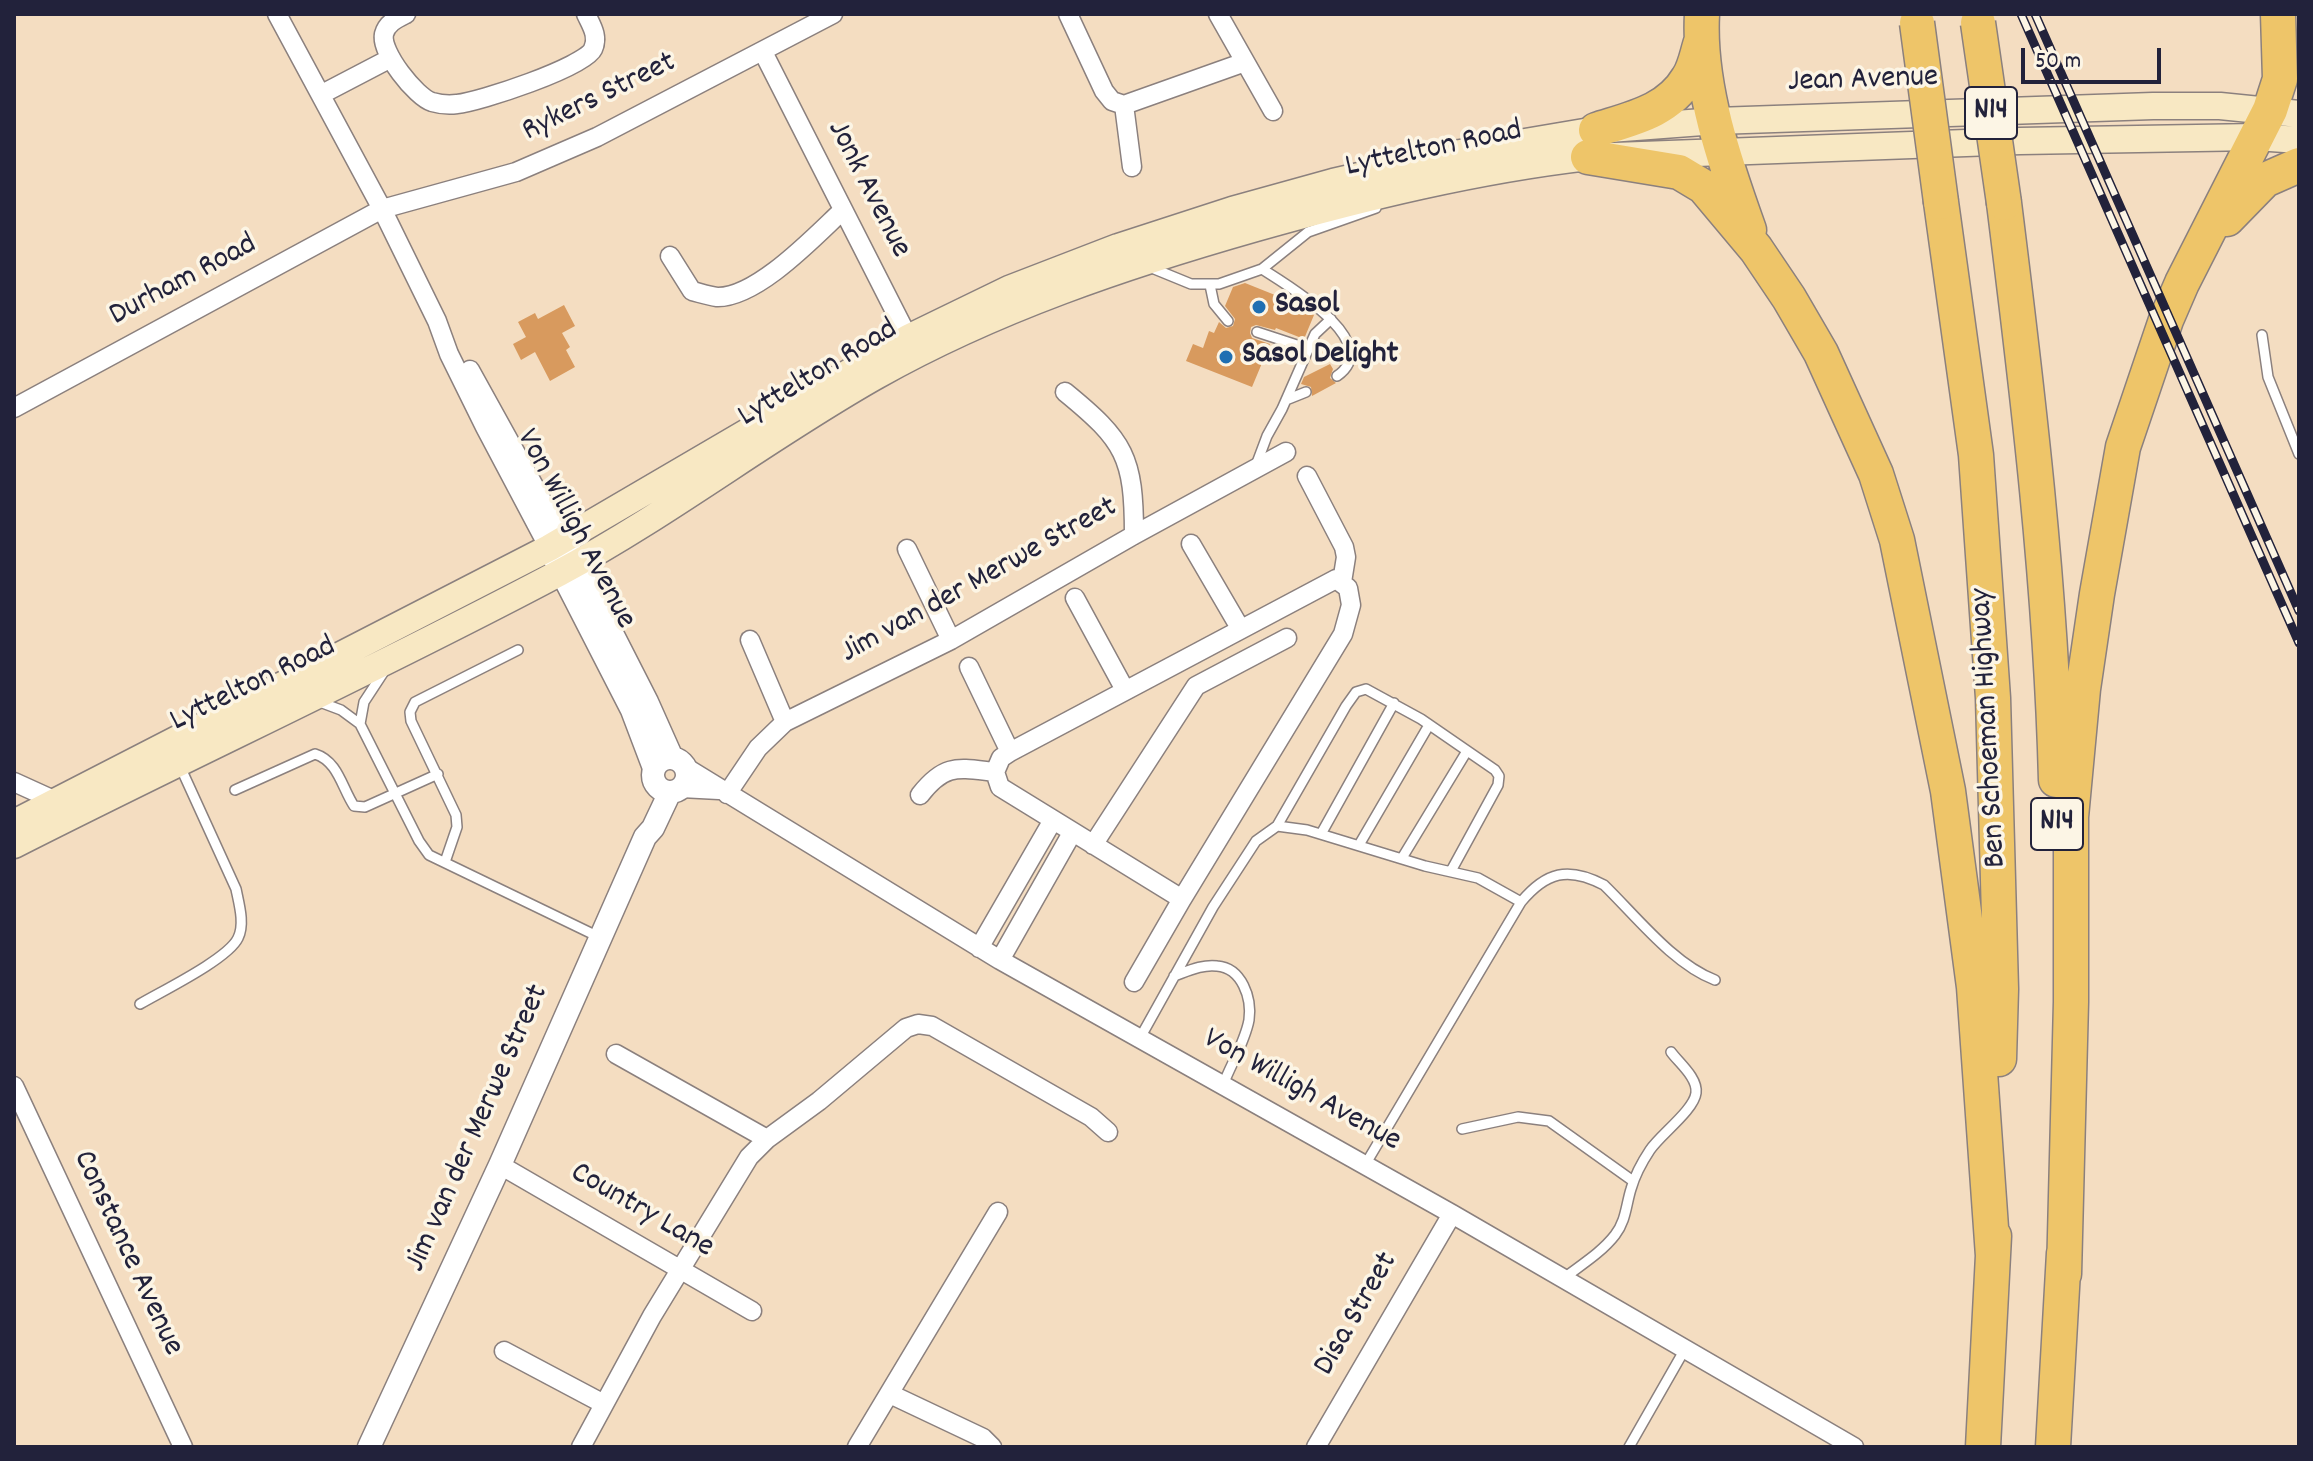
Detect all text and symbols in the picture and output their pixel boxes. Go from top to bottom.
scale bar [2025,32,2165,82]
street label: Rykers Street [517,45,683,153]
text: 50 m [2035,45,2081,79]
street label: Jean Avenue [1787,60,1939,104]
road number: N14 [1965,87,2017,139]
street label: Lyttelton Road [1342,114,1526,188]
street label: Jonk Avenue [816,115,918,265]
street label: Durham Road [104,227,264,337]
place label: Sasol [1275,288,1339,326]
marker: Sasol [1250,298,1268,316]
street label: Lyttelton Road [732,312,906,438]
place label: Sasol Delight [1242,338,1398,376]
marker: Sasol Delight [1217,348,1235,366]
street label: Von Willigh Avenue [505,424,643,636]
street label: Jim van der Merwe Street [835,490,1125,674]
street label: Ben Schoeman Highway [1965,587,2017,869]
street label: Lyttelton Road [165,629,343,743]
road number: N14 [2031,798,2083,850]
street label: Jim van der Merwe Street [398,980,560,1278]
street label: Von Willigh Avenue [1195,1022,1407,1162]
street label: Constance Avenue [62,1145,190,1363]
street label: Country Lane [562,1155,720,1269]
street label: Disa Street [1307,1247,1409,1383]

